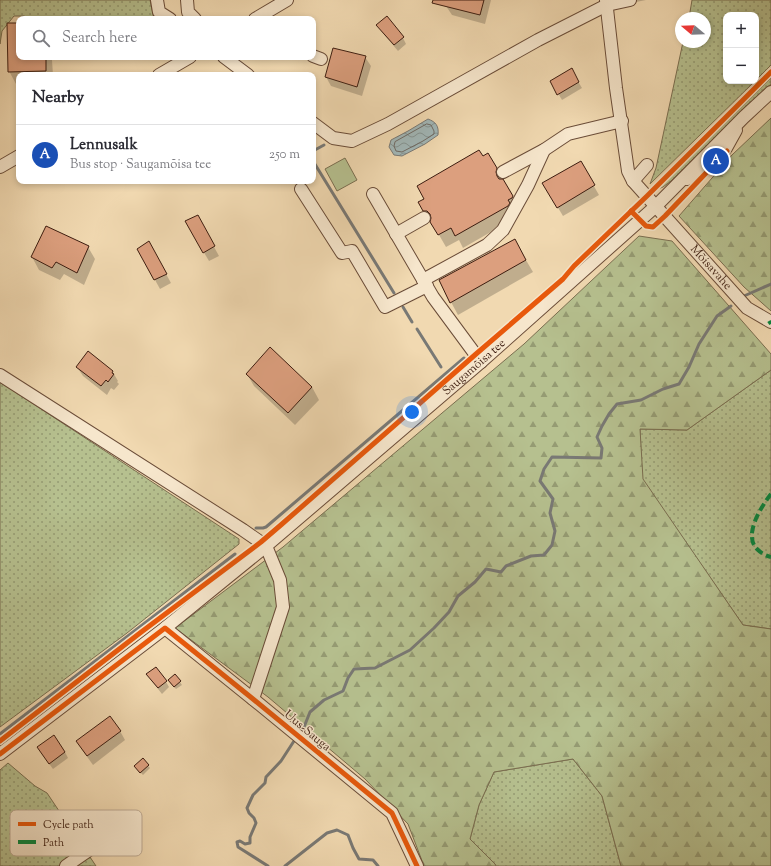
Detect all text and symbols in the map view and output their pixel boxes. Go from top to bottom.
north arrow [675,12,711,48]
map controls [723,12,759,84]
button: + [723,12,759,48]
search box [16,16,316,60]
icon: search [30,27,52,49]
text: Search here [62,28,137,49]
button: − [723,48,759,84]
text: Nearby [32,86,84,110]
text: Lennusalk [70,135,138,156]
text: A [40,146,50,164]
text: 250 m [269,146,300,164]
pin: A [703,146,729,176]
text: Bus stop · Saugamõisa tee [70,156,211,174]
street label: Mõisavahe [686,241,736,295]
street label: Saugamõisa tee [439,335,510,400]
your location [402,402,422,422]
street label: Uus-Sauga [280,706,335,756]
legend [10,810,142,856]
text: Cycle path [43,817,94,833]
text: Path [43,835,65,851]

